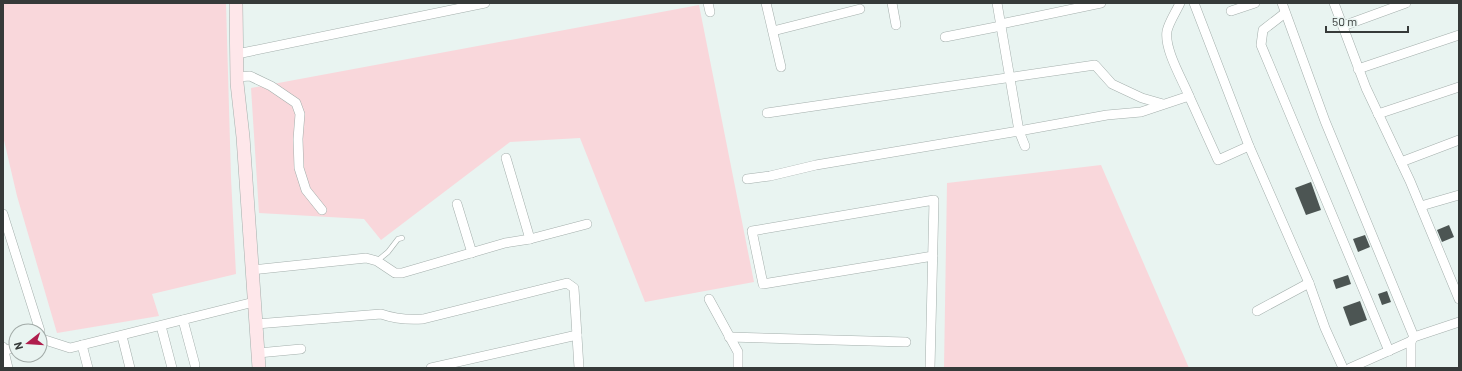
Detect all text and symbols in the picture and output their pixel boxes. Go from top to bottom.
scale bar [1326,8,1408,34]
text: 50 m [1332,14,1357,28]
north arrow [8,323,48,363]
text: N [11,341,25,351]

